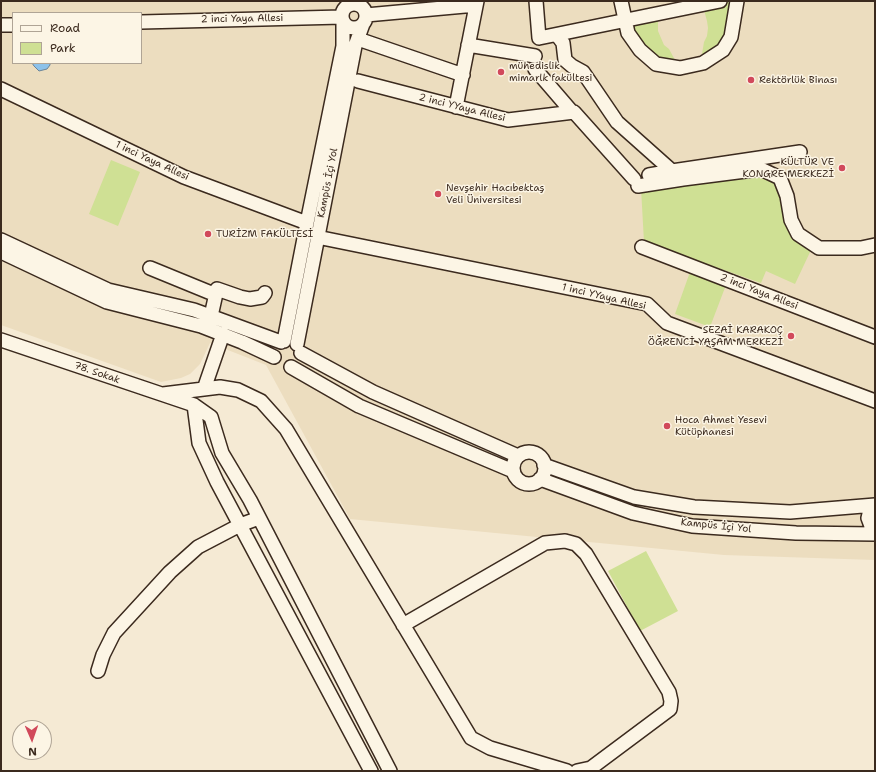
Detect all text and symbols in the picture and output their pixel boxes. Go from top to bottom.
legend [12,12,142,64]
street label: 2 inci Yaya Allesi [201,12,283,26]
text: Road [50,20,80,36]
text: Park [50,40,76,56]
place label: mühedislik mimarlk fakültesi [509,60,592,84]
marker: mühedislik mimarlk fakültesi [496,67,506,77]
place label: Rektörlük Binası [759,74,837,86]
marker: Rektörlük Binası [746,75,756,85]
street label: 2 inci YYaya Allesi [417,91,507,125]
street label: 1 inci Yaya Allesi [113,139,191,183]
street label: Kampüs İçi Yol [315,147,341,219]
place label: KÜLTÜR VE KONGRE MERKEZİ [743,156,834,180]
marker: KÜLTÜR VE KONGRE MERKEZİ [837,163,847,173]
place label: Nevşehir Hacıbektaş Veli Üniversitesi [446,182,545,206]
marker: Nevşehir Hacıbektaş Veli Üniversitesi [433,189,443,199]
place label: TURİZM FAKÜLTESİ [216,228,313,240]
marker: TURİZM FAKÜLTESİ [203,229,213,239]
street label: 2 inci Yaya Allesi [718,272,800,312]
street label: 1 inci YYaya Allesi [561,281,647,313]
place label: SEZAİ KARAKOÇ ÖĞRENCİ YAŞAM MERKEZİ [648,324,783,348]
marker: SEZAİ KARAKOÇ ÖĞRENCİ YAŞAM MERKEZİ [786,331,796,341]
street label: 78. Sokak [72,360,122,386]
place label: Hoca Ahmet Yesevi Kütüphanesi [675,414,767,438]
marker: Hoca Ahmet Yesevi Kütüphanesi [662,421,672,431]
street label: Kampüs İçi Yol [680,516,752,536]
north arrow [12,720,52,760]
text: N [28,744,37,759]

